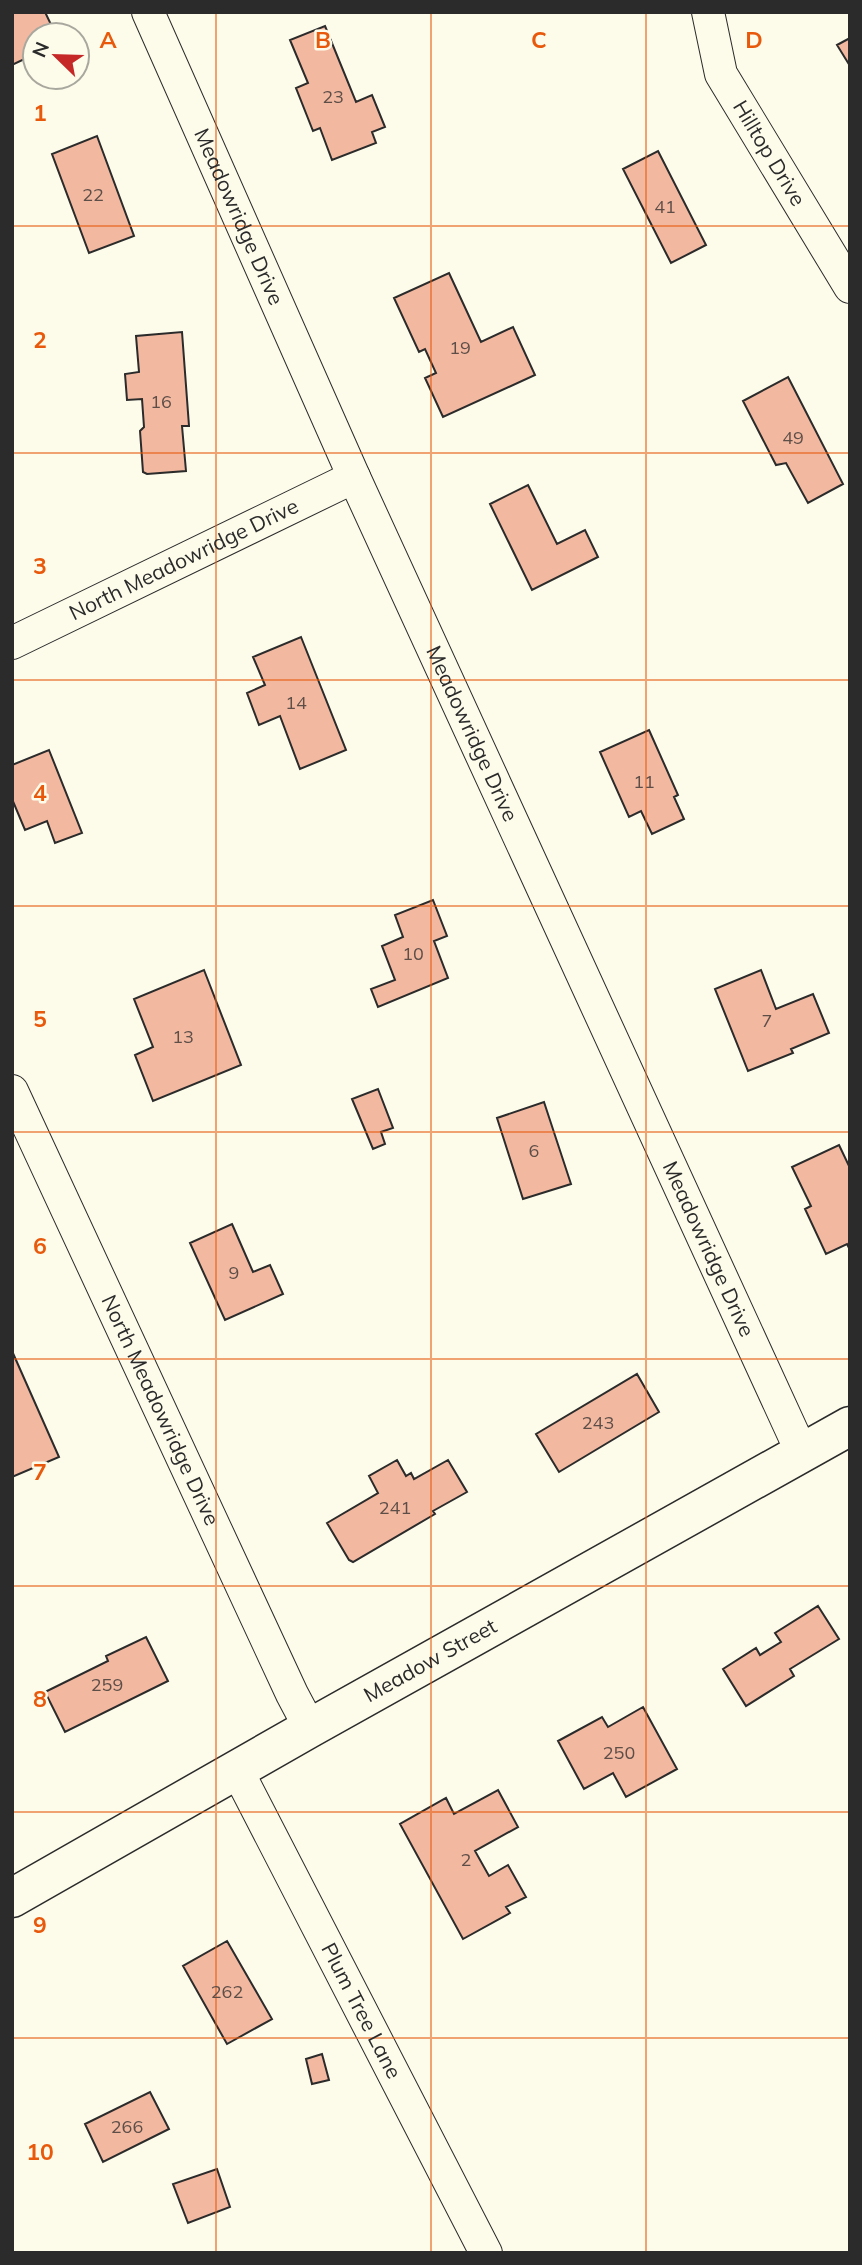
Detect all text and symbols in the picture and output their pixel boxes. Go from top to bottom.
north arrow [21,21,91,91]
text: A [99,25,117,54]
text: B [315,25,331,54]
text: C [531,25,547,54]
text: D [745,25,763,54]
text: N [27,38,54,61]
house number: 23 [322,85,344,108]
street label: Hilltop Drive [728,95,812,210]
text: 1 [33,98,47,127]
street label: Meadowridge Drive [189,124,290,309]
house number: 22 [82,183,104,206]
house number: 41 [654,195,676,218]
text: 2 [33,325,47,354]
house number: 19 [449,336,471,359]
house number: 16 [150,390,172,413]
house number: 49 [782,426,804,449]
street label: North Meadowridge Drive [65,492,302,625]
text: 3 [33,551,47,580]
street label: Meadowridge Drive [421,641,524,825]
house number: 14 [285,691,307,714]
house number: 11 [633,770,655,793]
text: 4 [33,778,47,807]
house number: 10 [402,942,424,965]
text: 5 [33,1004,47,1033]
house number: 7 [762,1009,772,1032]
house number: 13 [172,1025,194,1048]
house number: 6 [529,1139,539,1162]
street label: Meadowridge Drive [658,1157,761,1340]
text: 6 [33,1231,47,1260]
house number: 9 [229,1261,239,1284]
street label: North Meadowridge Drive [96,1290,226,1529]
house number: 243 [582,1411,614,1434]
text: 7 [33,1457,47,1486]
house number: 241 [379,1496,411,1519]
street label: Meadow Street [359,1612,501,1707]
house number: 259 [91,1673,123,1696]
text: 8 [33,1684,47,1713]
house number: 250 [603,1741,635,1764]
house number: 2 [461,1848,471,1871]
text: 9 [33,1910,47,1939]
street label: Plum Tree Lane [316,1938,408,2083]
house number: 262 [211,1980,243,2003]
house number: 266 [111,2115,143,2138]
text: 10 [26,2137,54,2166]

